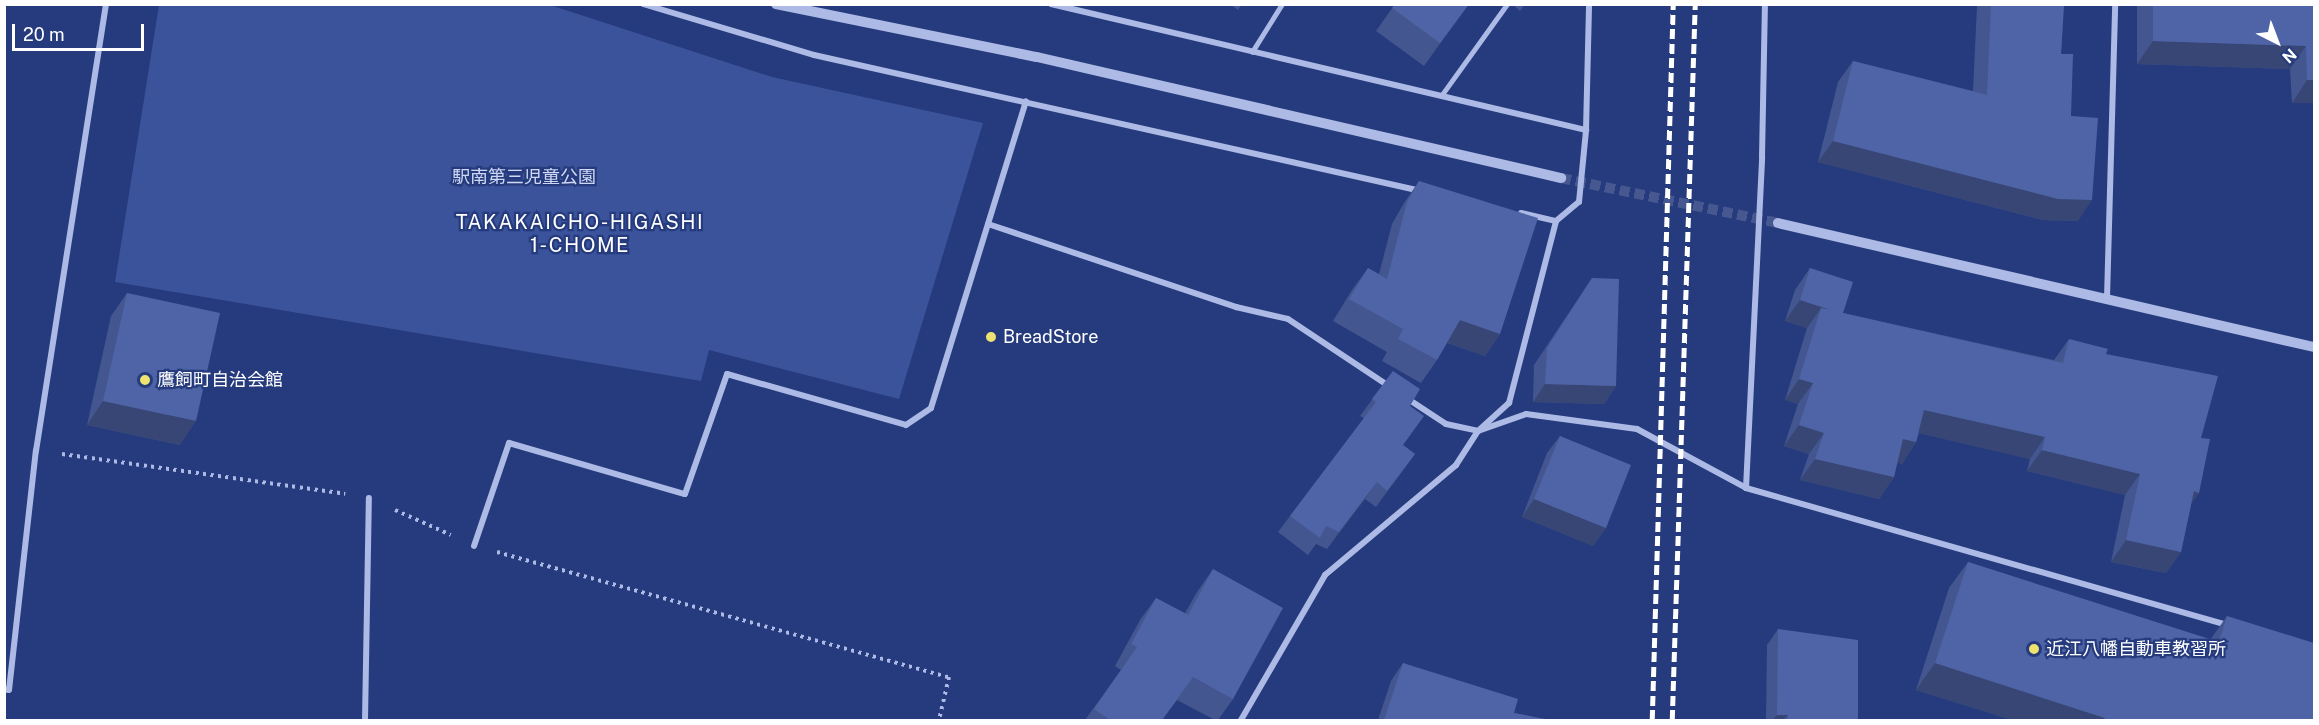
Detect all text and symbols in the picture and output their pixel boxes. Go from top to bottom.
scale bar [15,12,147,50]
north arrow [2247,12,2307,72]
text: 20 m [23,24,65,45]
text: N [2278,44,2300,67]
park label: 駅南第三児童公園 [452,166,596,188]
district label: TAKAKAICHO-HIGASHI 1-CHOME [456,211,704,258]
place label: BreadStore [1003,326,1098,348]
marker: BreadStore [984,330,998,344]
place label: 鷹飼町自治会館 [157,369,283,391]
marker: 鷹飼町自治会館 [138,373,152,387]
place label: 近江八幡自動車教習所 [2046,638,2226,660]
marker: 近江八幡自動車教習所 [2027,642,2041,656]

